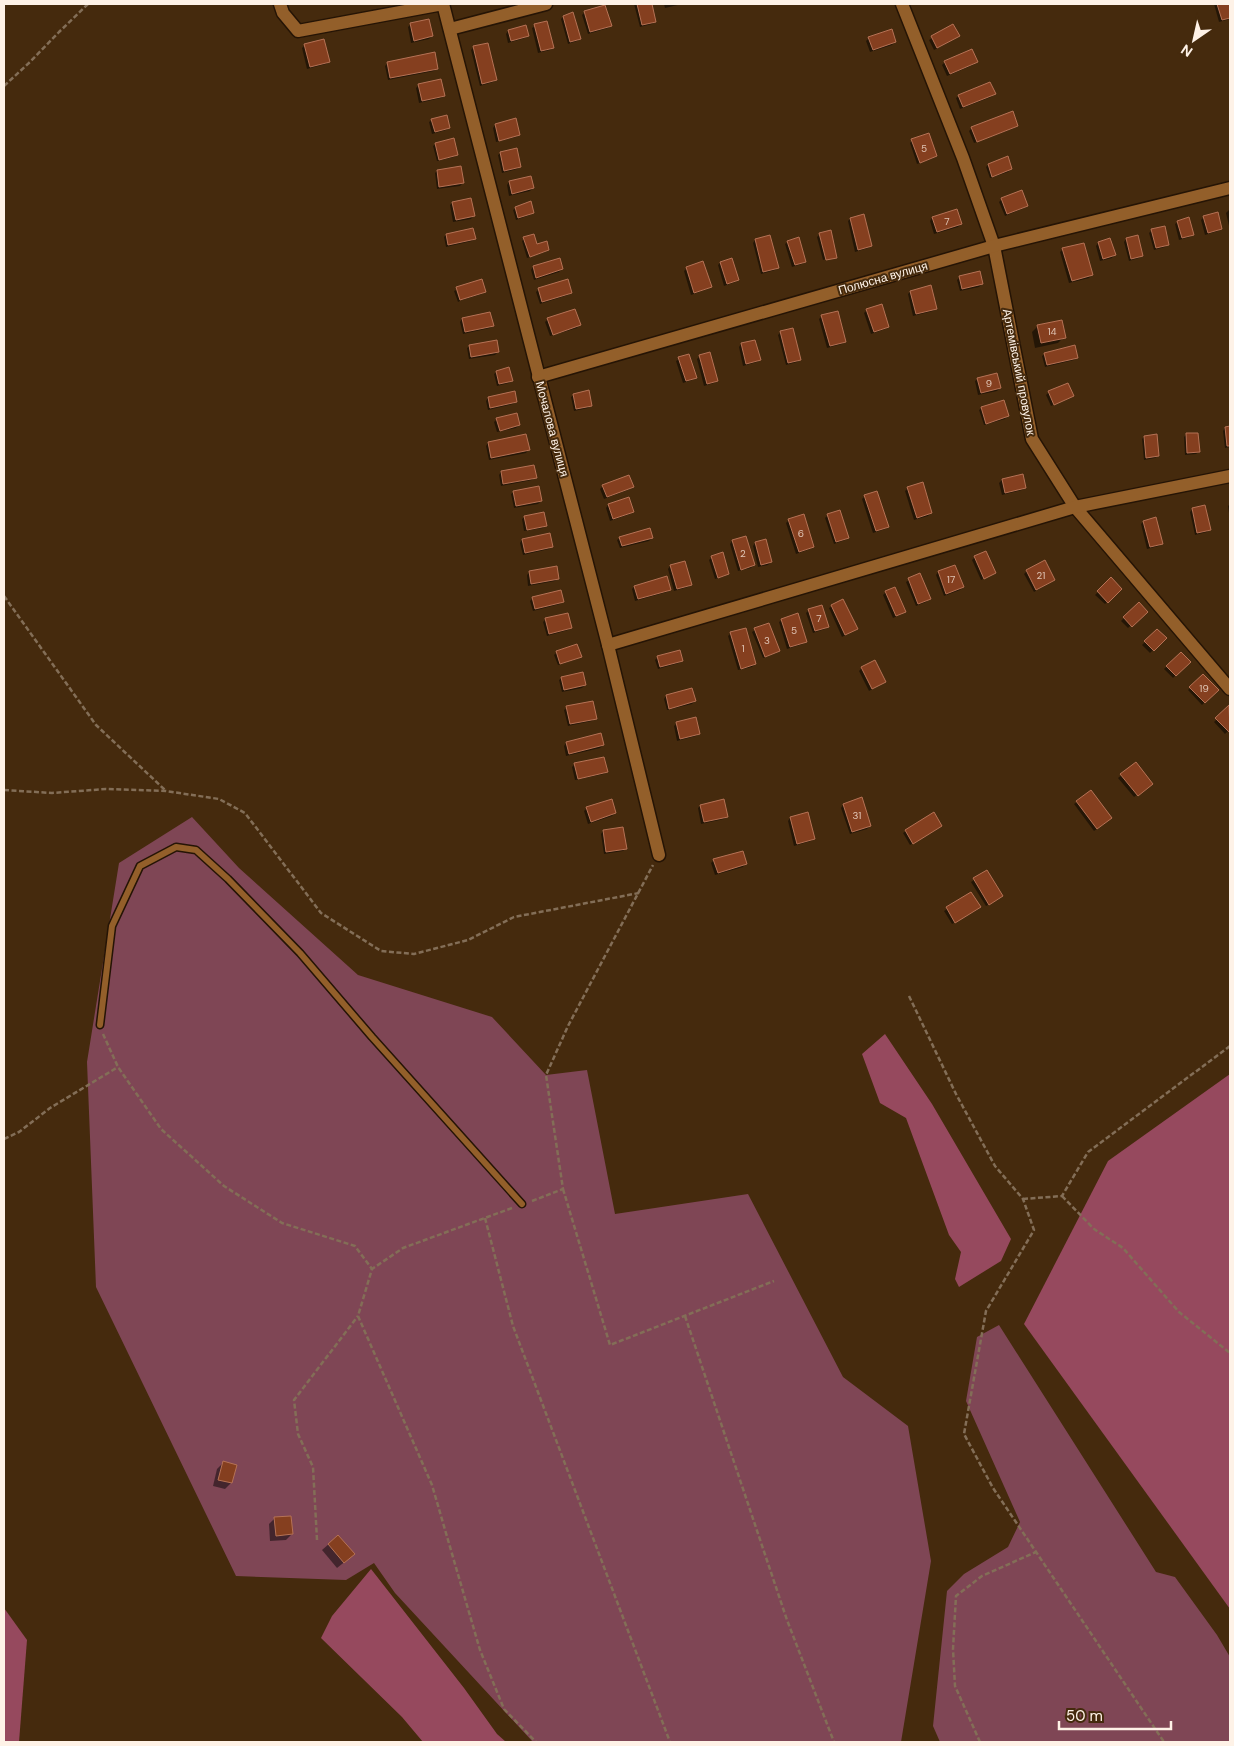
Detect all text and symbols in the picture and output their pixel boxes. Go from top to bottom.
north arrow [1169,15,1219,65]
text: N [1177,40,1196,61]
house number: 5 [921,142,927,155]
house number: 7 [944,215,950,228]
street label: Полюсна вулиця [836,258,930,298]
street label: Артемівський провулок [999,307,1039,437]
house number: 14 [1047,325,1057,338]
house number: 9 [986,377,992,390]
street label: Мочалова вулиця [532,379,572,479]
house number: 6 [798,527,804,540]
house number: 2 [740,547,746,560]
house number: 21 [1037,569,1045,582]
house number: 17 [947,573,955,586]
house number: 7 [816,612,822,625]
house number: 5 [791,624,797,637]
house number: 3 [764,634,770,647]
house number: 1 [741,642,745,655]
house number: 19 [1199,682,1209,695]
house number: 31 [853,809,861,822]
scale bar [1059,1698,1172,1730]
text: 50 m [1066,1706,1103,1726]

